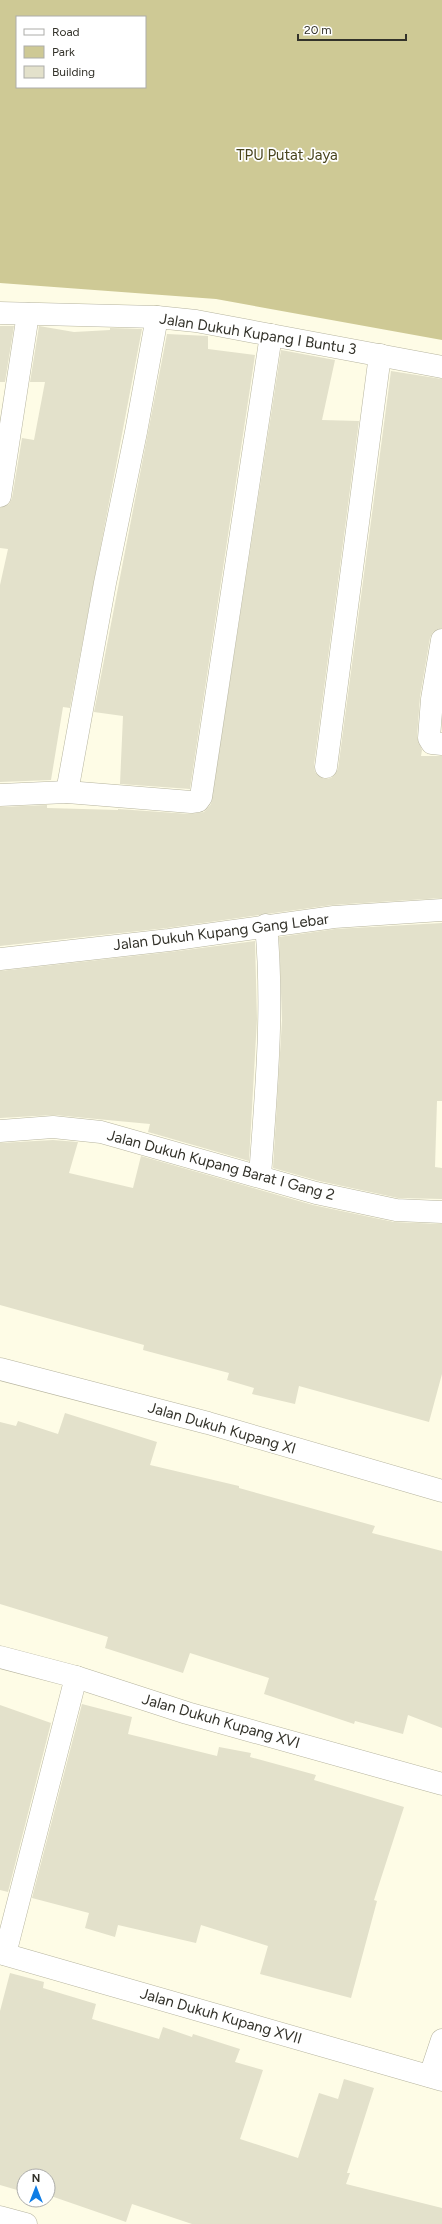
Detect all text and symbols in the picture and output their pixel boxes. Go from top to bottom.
legend [16,16,146,88]
scale bar [298,16,406,42]
text: 20 m [304,23,332,37]
text: Road [52,25,80,39]
text: Park [52,45,75,59]
text: Building [52,65,95,79]
park label: TPU Putat Jaya [236,146,338,164]
street label: Jalan Dukuh Kupang I Buntu 3 [158,310,358,358]
street label: Jalan Dukuh Kupang Gang Lebar [112,910,330,954]
street label: Jalan Dukuh Kupang Barat I Gang 2 [105,1126,337,1204]
street label: Jalan Dukuh Kupang XI [146,1398,298,1458]
street label: Jalan Dukuh Kupang XVI [140,1690,302,1752]
street label: Jalan Dukuh Kupang XVII [138,1984,304,2048]
north arrow [16,2168,56,2208]
text: N [32,2172,40,2185]

